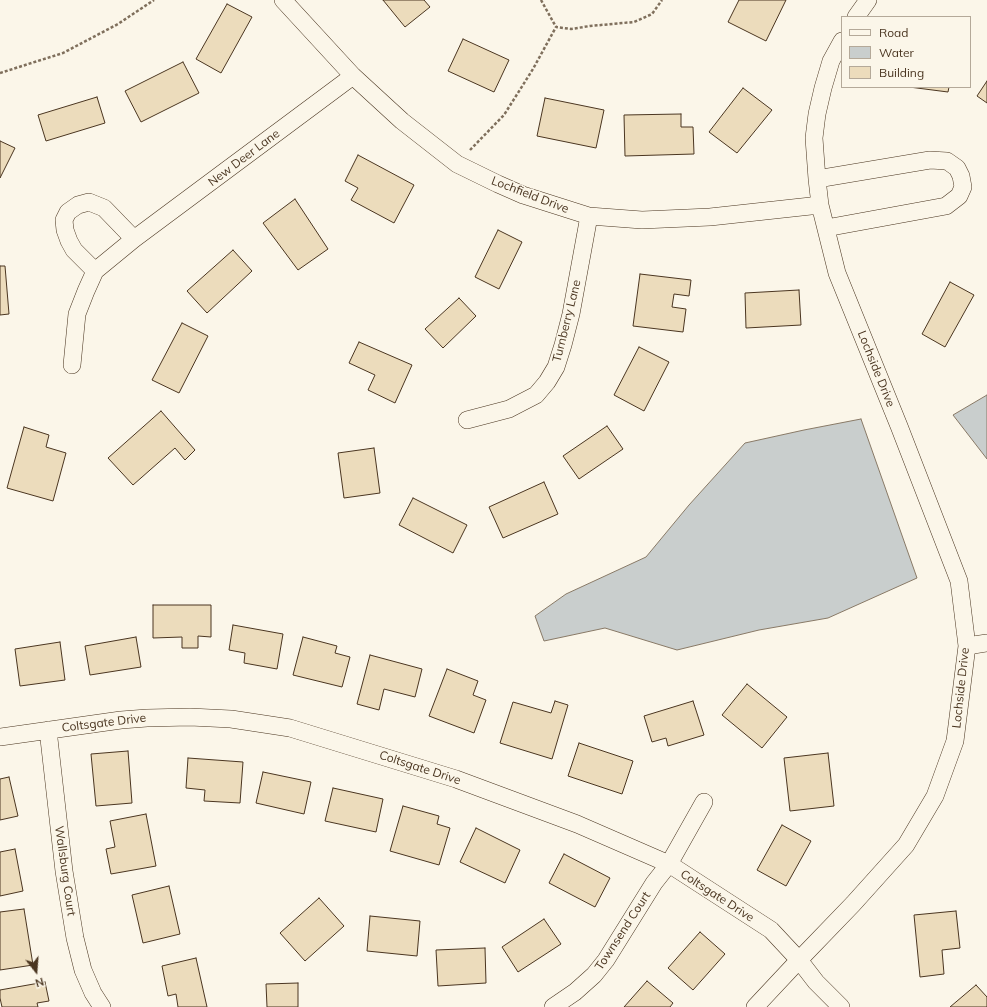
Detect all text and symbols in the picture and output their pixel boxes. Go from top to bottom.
legend [841,16,971,88]
text: Road [879,25,908,40]
text: Water [879,45,914,60]
text: Building [879,65,924,80]
street label: New Deer Lane [205,126,283,190]
street label: Lochfield Drive [489,174,571,216]
street label: Turnberry Lane [550,278,584,364]
street label: Lochside Drive [854,329,898,409]
street label: Lochside Drive [950,647,972,729]
street label: Coltsgate Drive [61,711,147,735]
street label: Coltsgate Drive [377,748,463,788]
street label: Wallsburg Court [52,825,78,917]
street label: Coltsgate Drive [677,867,757,925]
street label: Townsend Court [592,889,654,973]
north arrow [16,951,56,991]
text: N [33,975,46,990]

